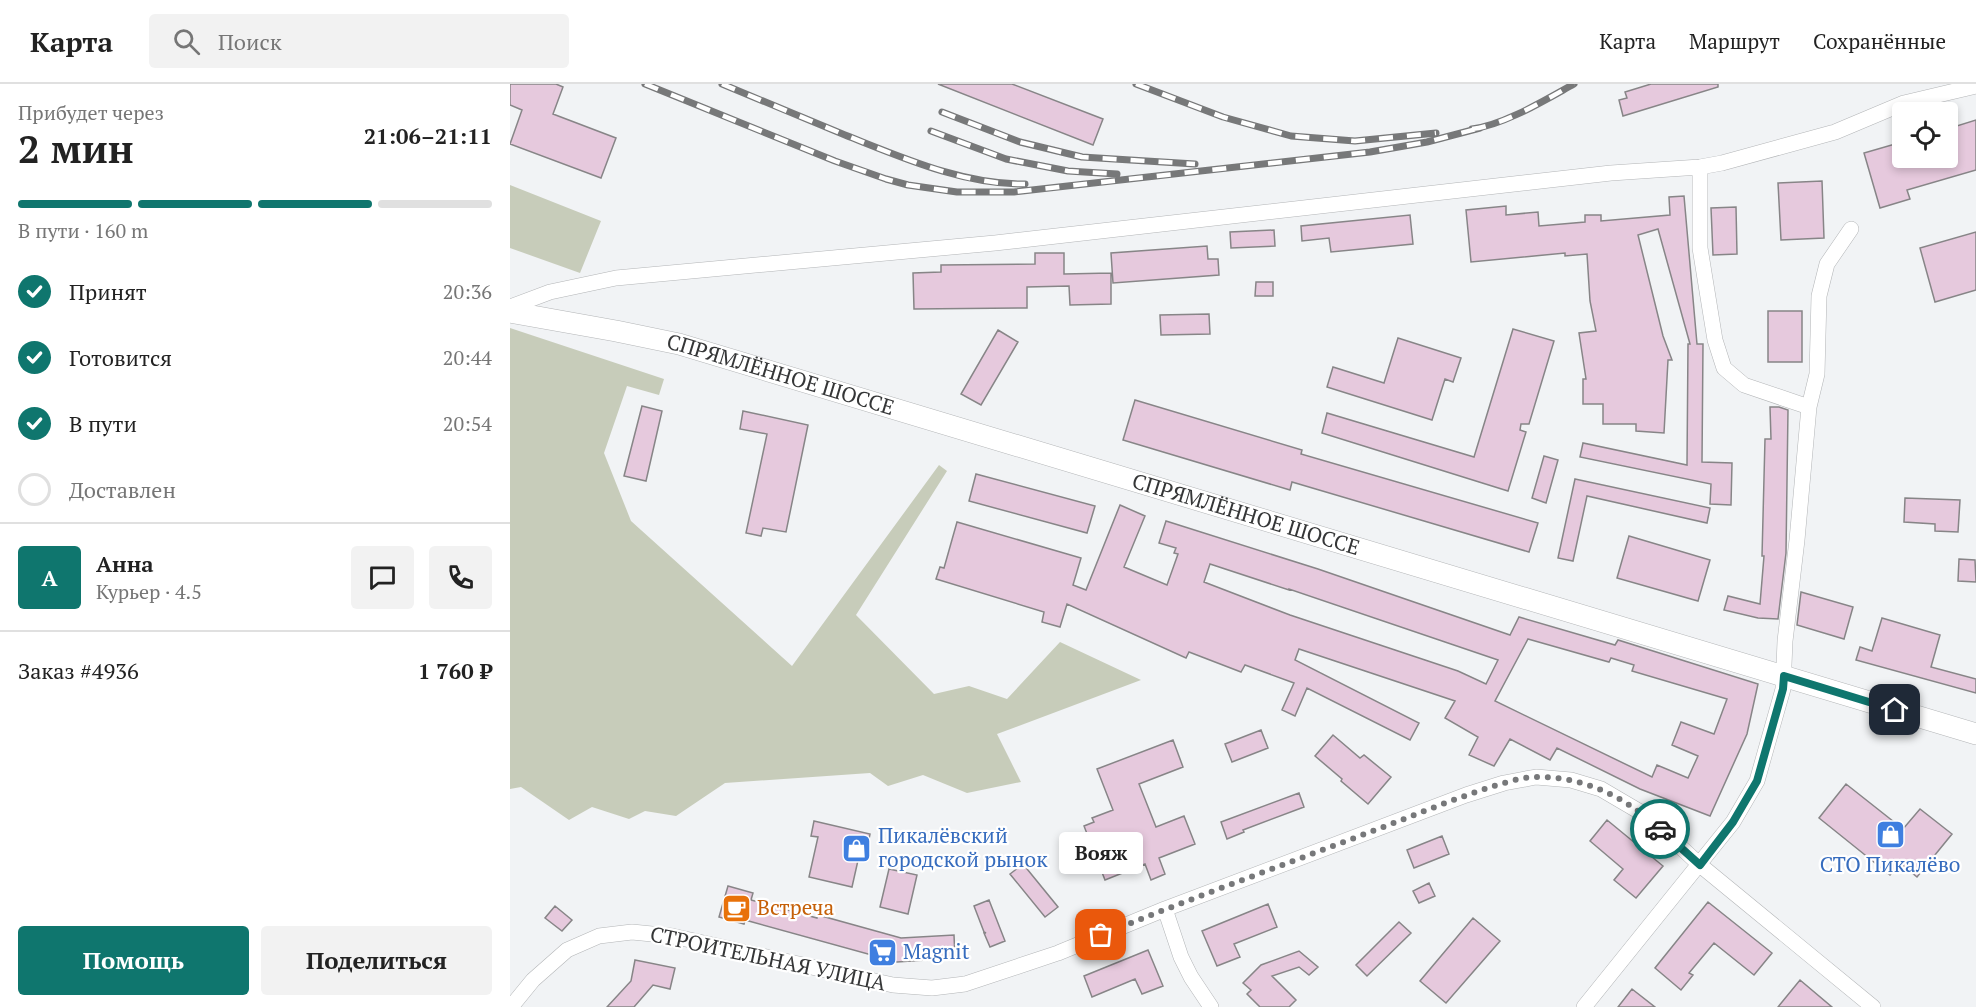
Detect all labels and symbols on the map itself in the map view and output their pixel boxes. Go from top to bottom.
street label: СПРЯМЛЁННОЕ ШОССЕ [665,327,898,421]
street label: СПРЯМЛЁННОЕ ШОССЕ [1129,466,1363,561]
pin [1869,684,1920,735]
courier [1630,799,1690,859]
shop icon: СТО Пикалёво [1874,818,1906,850]
place label: Пикалёвский городской рынок [878,821,1048,873]
shop icon: Пикалёвский городской рынок [841,832,873,864]
callout: Вояж [1059,833,1143,875]
place label: СТО Пикалёво [1820,850,1960,878]
cafe icon: Встреча [720,892,752,924]
place label: Встреча [757,893,835,921]
pin [1075,909,1126,960]
street label: СТРОИТЕЛЬНАЯ УЛИЦА [648,919,889,997]
supermarket icon: Magnit [866,936,898,968]
place label: Magnit [903,937,970,965]

